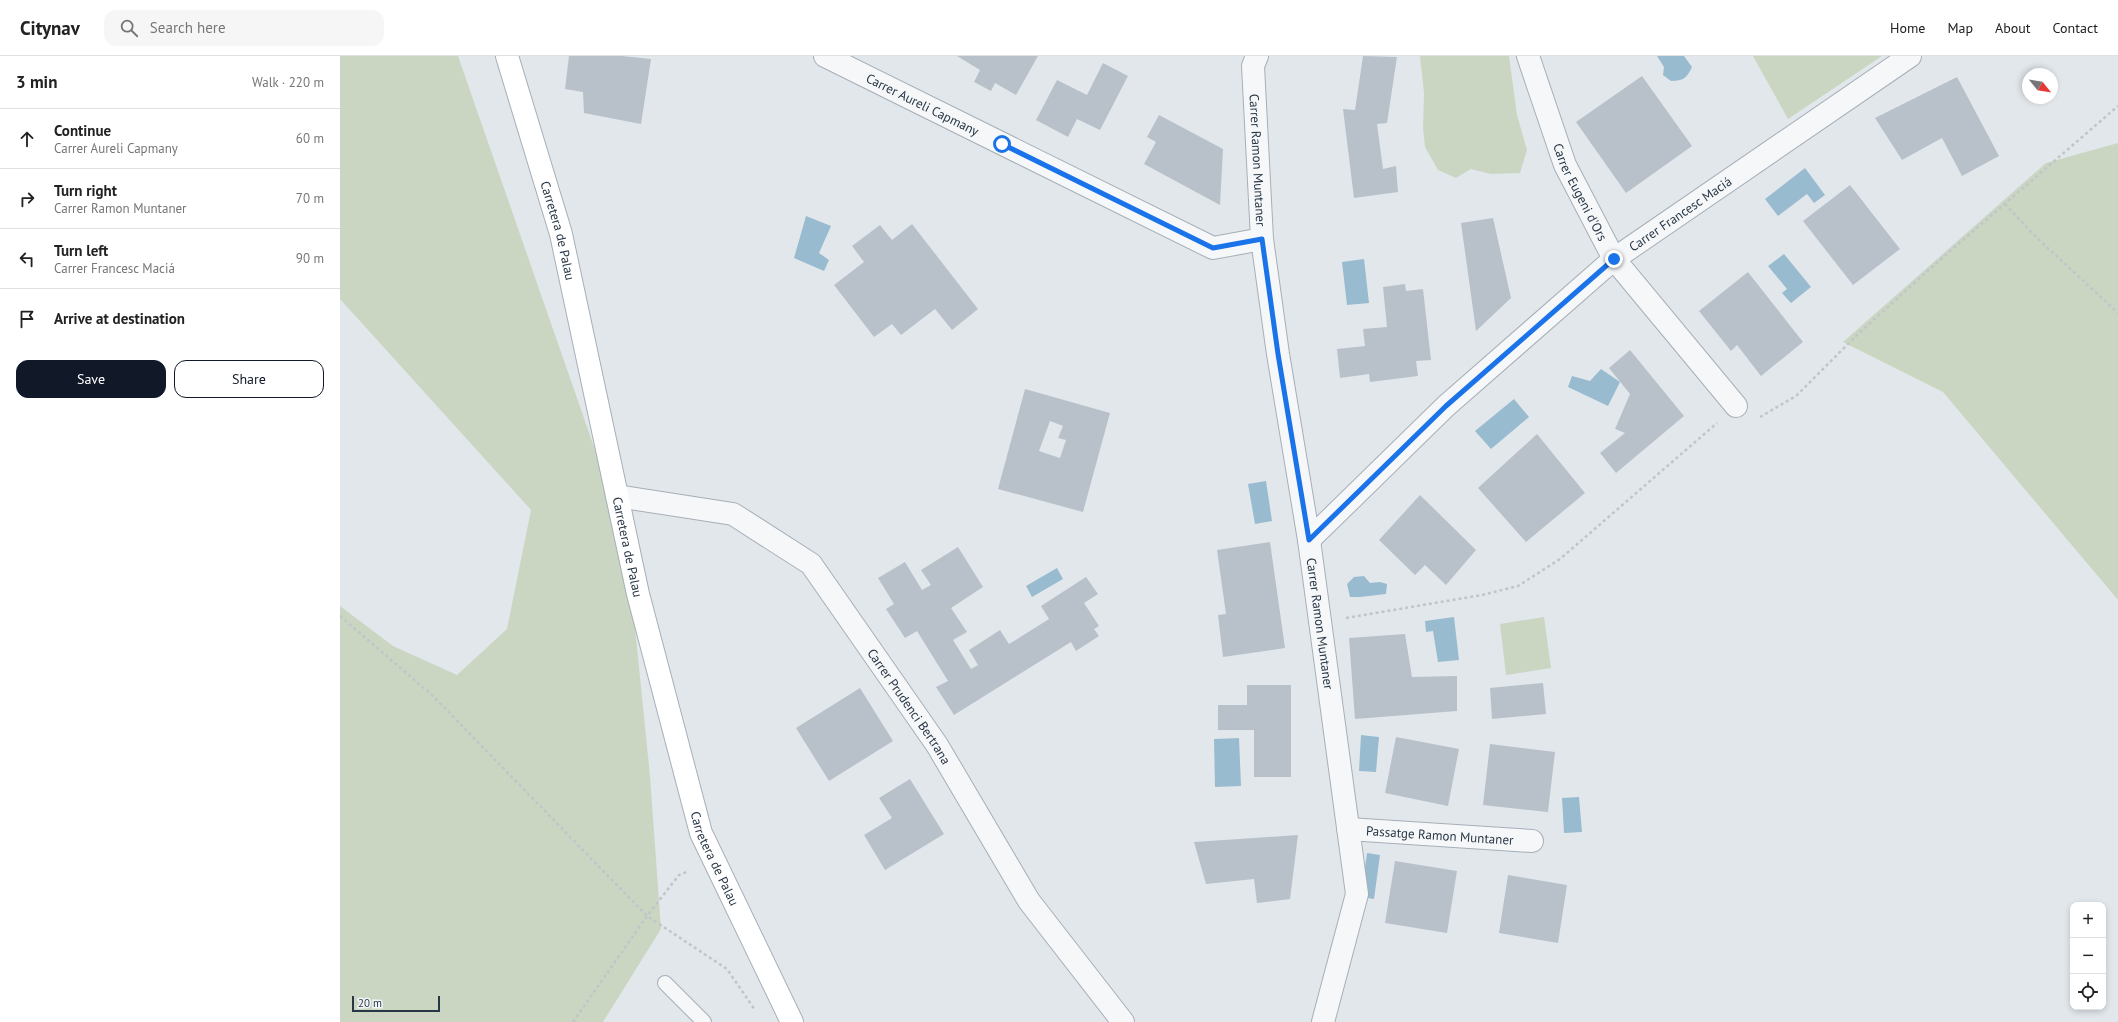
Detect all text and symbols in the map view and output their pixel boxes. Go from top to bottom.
search box [104,10,384,46]
text: Citynav [20,16,80,40]
icon: search [118,17,140,39]
text: Search here [150,18,226,37]
text: Home [1890,19,1925,37]
text: Map [1947,19,1973,37]
text: About [1995,19,2031,37]
text: Contact [2053,19,2098,37]
north arrow [2022,68,2058,104]
street label: Carrer Aureli Capmany [863,70,982,140]
text: 3 min [16,71,57,93]
text: Walk · 220 m [252,74,324,91]
street label: Carrer Ramon Muntaner [1245,93,1269,227]
text: Continue [54,121,111,140]
icon: ahead [16,128,38,150]
text: 60 m [296,130,324,147]
route start [993,135,1011,153]
text: Carrer Aureli Capmany [54,140,178,157]
street label: Carrer Eugeni d'Ors [1549,141,1611,244]
street label: Carrer Francesc Maciá [1626,173,1735,255]
street label: Carretera de Palau [536,179,579,282]
text: Turn right [54,181,117,200]
icon: right [16,188,38,210]
text: 70 m [296,190,324,207]
text: Carrer Ramon Muntaner [54,200,187,217]
text: Turn left [54,241,108,260]
icon: left [16,248,38,270]
text: 90 m [296,250,324,267]
route end [1605,250,1623,268]
text: Carrer Francesc Maciá [54,260,175,277]
icon: arrive [16,308,38,330]
text: Arrive at destination [54,309,185,328]
button: Save [16,360,166,398]
button: Share [174,360,324,398]
street label: Carretera de Palau [608,495,646,599]
street label: Carrer Ramon Muntaner [1302,557,1337,691]
street label: Carrer Prudenci Bertrana [863,645,954,767]
street label: Carretera de Palau [687,809,743,909]
street label: Passatge Ramon Muntaner [1366,822,1515,849]
map controls [2070,902,2106,1010]
button: + [2070,902,2106,938]
button: − [2070,938,2106,974]
button: locate [2070,974,2106,1010]
scale bar [352,994,440,1013]
text: 20 m [358,996,382,1010]

